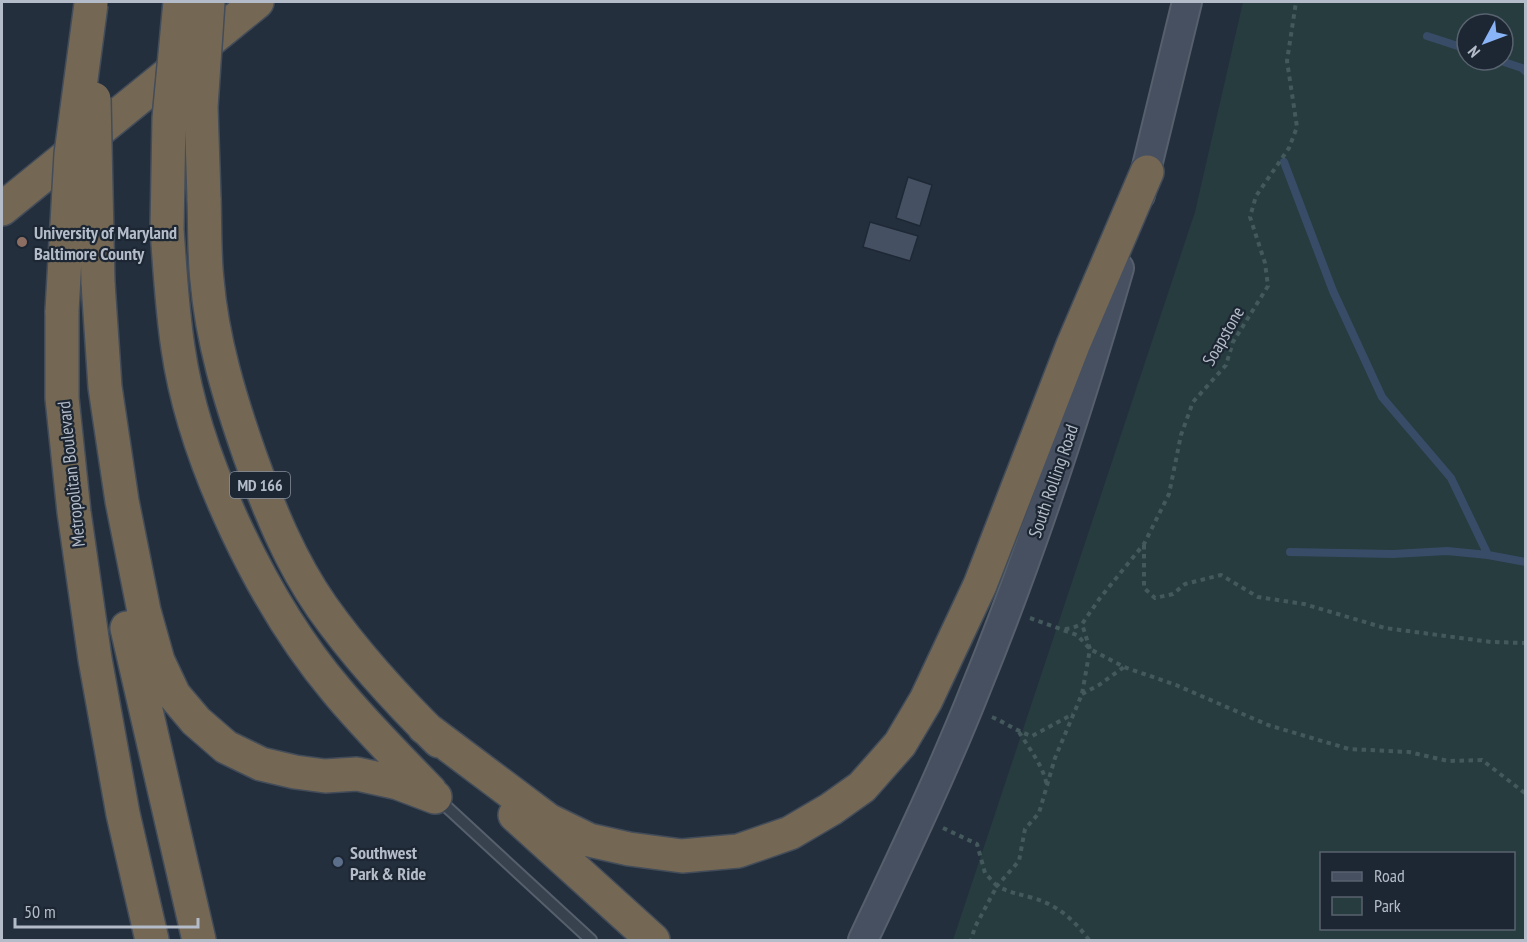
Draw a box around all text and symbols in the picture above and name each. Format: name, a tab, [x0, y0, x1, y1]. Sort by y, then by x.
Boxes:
north arrow	[1455, 12, 1515, 72]
text: N	[1463, 42, 1484, 62]
place label: University of Maryland Baltimore County	[34, 221, 177, 265]
marker: University of Maryland Baltimore County	[15, 235, 29, 249]
street label: Soapstone	[1197, 302, 1249, 370]
street label: Metropolitan Boulevard	[52, 400, 90, 548]
street label: South Rolling Road	[1023, 421, 1083, 541]
road number: MD 166	[230, 472, 290, 498]
place label: Southwest Park & Ride	[350, 841, 426, 885]
legend	[1320, 852, 1515, 930]
marker: Southwest Park & Ride	[331, 855, 345, 869]
text: Road	[1374, 864, 1405, 887]
scale bar	[15, 891, 198, 929]
text: Park	[1374, 894, 1401, 917]
text: 50 m	[24, 900, 56, 923]

